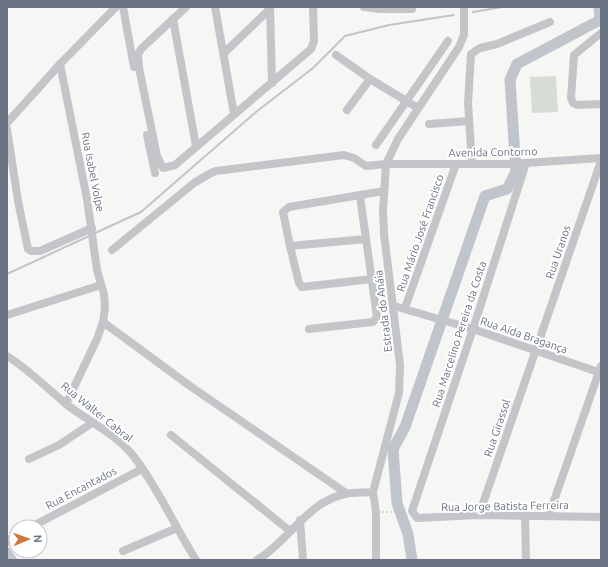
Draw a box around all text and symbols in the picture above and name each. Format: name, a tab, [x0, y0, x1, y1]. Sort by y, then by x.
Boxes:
street label: Rua Isabel Volpe	[79, 131, 107, 213]
street label: Avenida Contorno	[448, 145, 538, 159]
street label: Rua Mário José Francisco	[394, 173, 446, 293]
street label: Rua Uranos	[543, 223, 573, 280]
street label: Rua Marcelino Pereira da Costa	[430, 259, 488, 409]
street label: Estrada do Anáia	[372, 269, 394, 353]
street label: Rua Aída Bragança	[479, 314, 569, 356]
street label: Rua Walter Cabral	[59, 380, 135, 445]
street label: Rua Girassol	[482, 398, 512, 458]
street label: Rua Encantados	[44, 464, 119, 512]
street label: Rua Jorge Batista Ferreira	[441, 499, 569, 513]
north arrow	[8, 519, 48, 559]
text: N	[32, 534, 44, 543]

